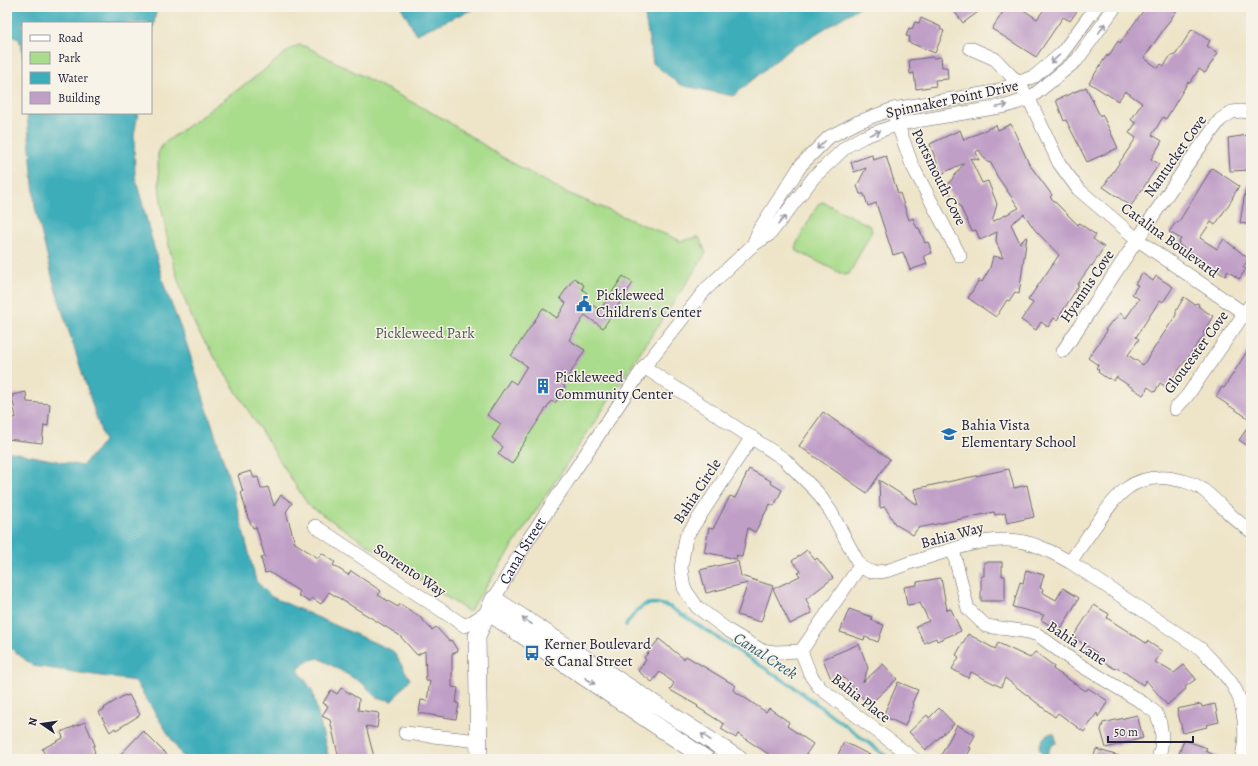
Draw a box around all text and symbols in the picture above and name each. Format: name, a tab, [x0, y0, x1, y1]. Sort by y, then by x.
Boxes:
legend	[22, 22, 152, 114]
one-way arrow	[1098, 22, 1106, 34]
text: Road	[58, 30, 84, 46]
text: Park	[58, 50, 81, 66]
one-way arrow	[1050, 55, 1060, 64]
text: Water	[57, 70, 88, 86]
street label: Spinnaker Point Drive	[884, 75, 1020, 123]
text: Building	[58, 90, 100, 106]
one-way arrow	[995, 102, 1008, 110]
street label: Nantucket Cove	[1139, 111, 1211, 201]
street label: Portsmouth Cove	[907, 125, 971, 229]
one-way arrow	[869, 129, 882, 136]
one-way arrow	[816, 140, 826, 150]
street label: Catalina Boulevard	[1117, 198, 1224, 283]
one-way arrow	[777, 214, 786, 225]
street label: Hyannis Cove	[1055, 246, 1119, 326]
place label: Pickleweed Children's Center	[596, 285, 702, 322]
public building icon: Pickleweed Children's Center	[575, 295, 593, 313]
street label: Gloucester Cove	[1159, 306, 1233, 397]
park label: Pickleweed Park	[375, 323, 475, 343]
place label: Pickleweed Community Center	[555, 367, 673, 404]
building icon: Pickleweed Community Center	[534, 377, 552, 395]
place label: Bahia Vista Elementary School	[961, 415, 1076, 452]
school or university icon: Bahia Vista Elementary School	[940, 425, 958, 443]
street label: Bahia Circle	[669, 454, 726, 527]
street label: Canal Street	[494, 513, 551, 588]
street label: Bahia Way	[918, 517, 986, 553]
street label: Sorrento Way	[370, 539, 450, 602]
street label: Bahia Lane	[1043, 616, 1111, 670]
one-way arrow	[522, 617, 533, 625]
water label: Canal Creek	[729, 627, 802, 685]
place label: Kerner Boulevard & Canal Street	[544, 634, 652, 671]
bus stop icon: Kerner Boulevard & Canal Street	[523, 644, 541, 662]
street label: Bahia Place	[827, 669, 895, 728]
one-way arrow	[584, 677, 595, 686]
north arrow	[22, 704, 62, 744]
text: N	[25, 716, 41, 727]
scale bar	[1108, 718, 1193, 744]
text: 50 m	[1114, 724, 1138, 740]
one-way arrow	[700, 733, 712, 741]

